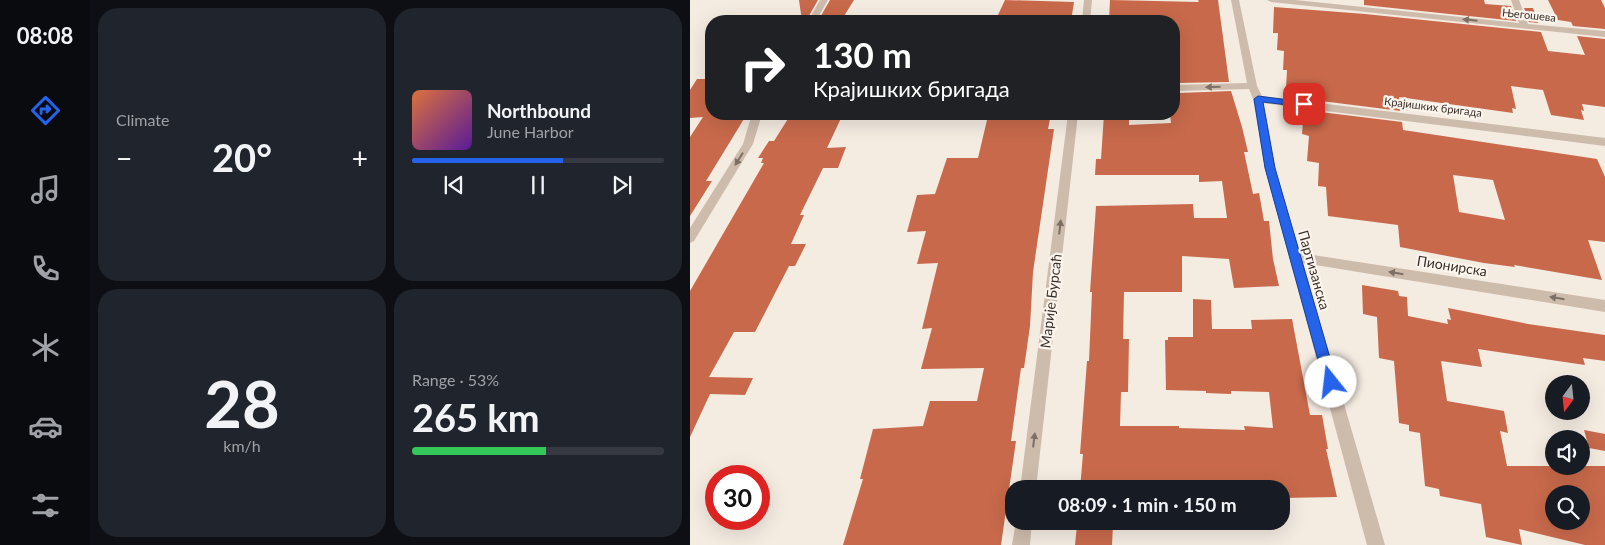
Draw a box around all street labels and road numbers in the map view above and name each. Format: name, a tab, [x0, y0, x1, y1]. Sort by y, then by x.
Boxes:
street label: Његошева	[1501, 5, 1557, 24]
street label: Крајишких бригада	[1383, 94, 1483, 119]
street label: Партизанска	[1295, 228, 1334, 312]
street label: Пионирска	[1416, 252, 1488, 279]
street label: Марије Бурсаћ	[1036, 253, 1065, 349]

